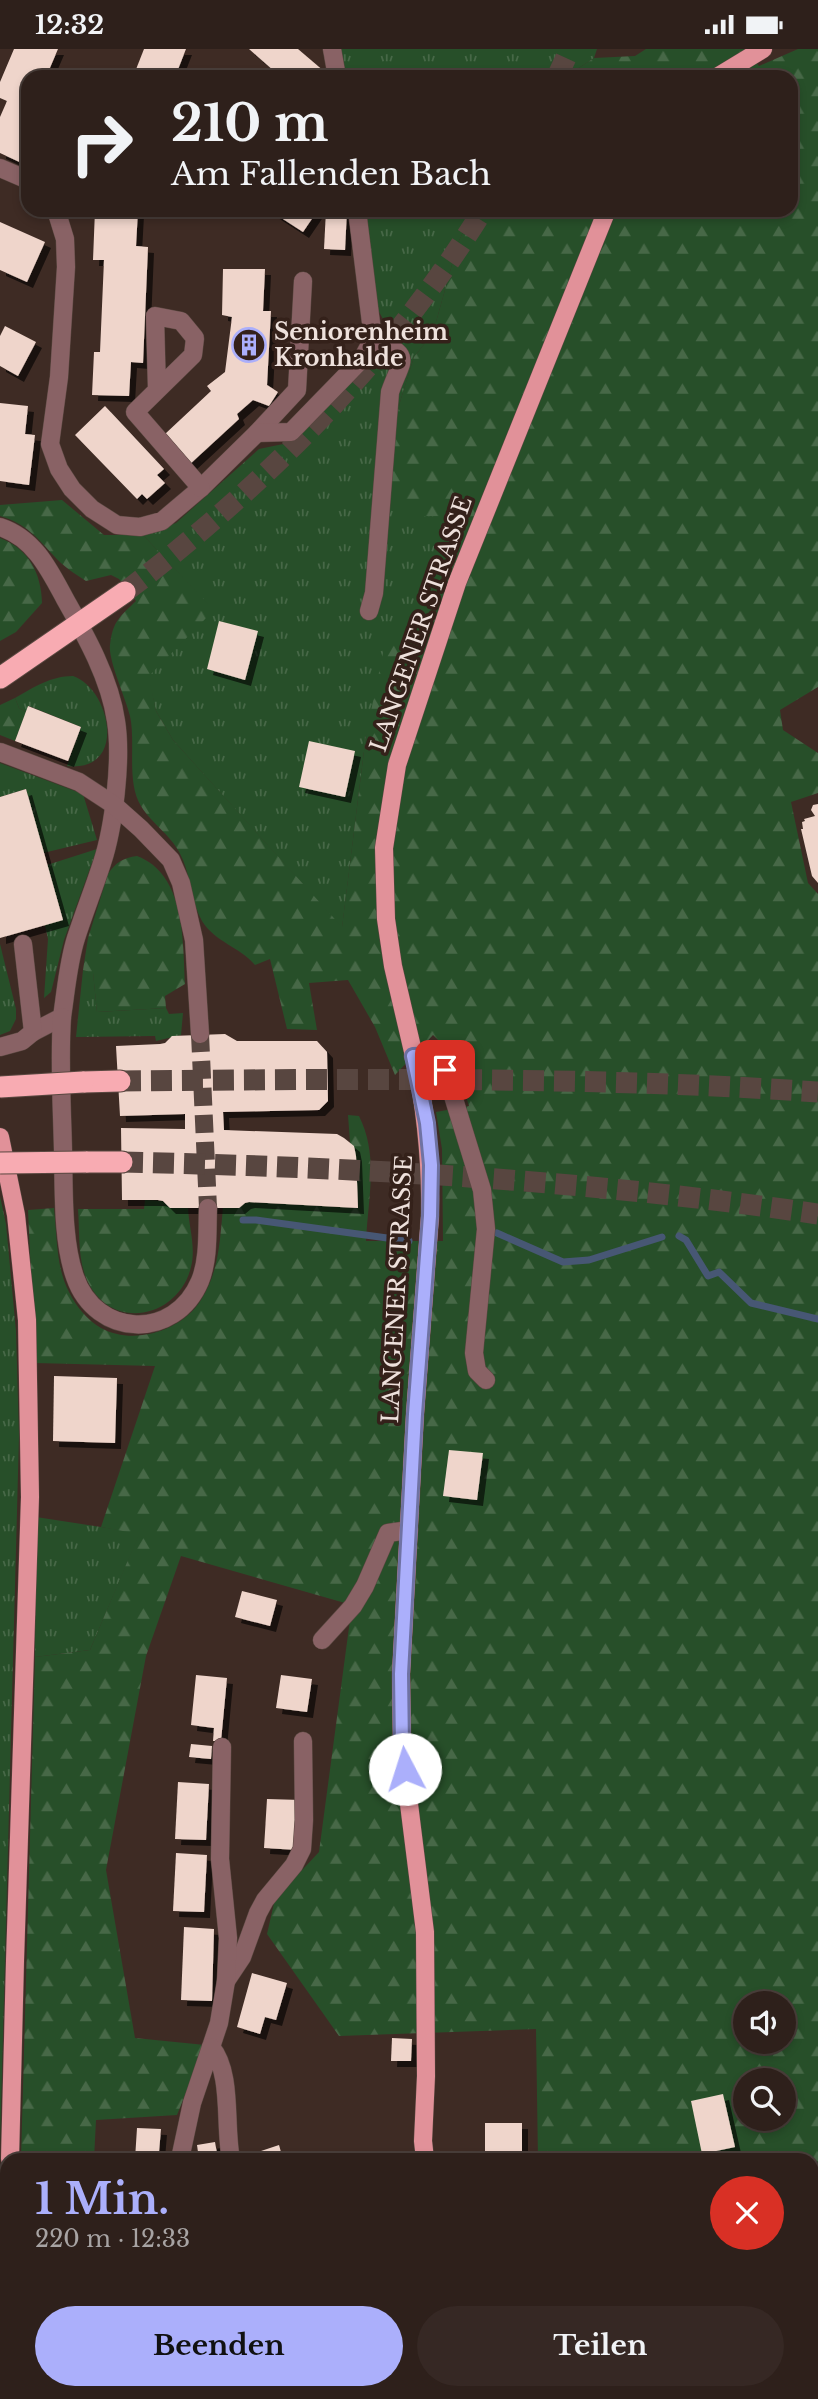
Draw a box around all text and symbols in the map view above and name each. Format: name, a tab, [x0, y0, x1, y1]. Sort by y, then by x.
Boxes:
text: 12:32	[35, 9, 104, 41]
text: 210 m	[171, 93, 329, 154]
icon: right	[56, 98, 147, 189]
text: Am Fallenden Bach	[171, 154, 491, 194]
place label: Seniorenheim Kronhalde	[274, 318, 449, 372]
building icon: Seniorenheim Kronhalde	[230, 326, 268, 364]
street label: LANGENER STRASSE	[364, 493, 478, 755]
pin	[415, 1040, 475, 1100]
icon: arrive	[426, 1051, 464, 1089]
street label: LANGENER STRASSE	[376, 1154, 418, 1424]
position arrow	[368, 1732, 442, 1806]
map controls	[733, 1991, 796, 2131]
button: sound	[733, 1991, 796, 2054]
button: search	[733, 2068, 796, 2131]
text: 1 Min.	[35, 2173, 169, 2225]
button: close	[710, 2176, 784, 2250]
text: 220 m · 12:33	[35, 2225, 190, 2253]
button: Beenden	[35, 2306, 403, 2386]
button: Teilen	[417, 2306, 784, 2386]

